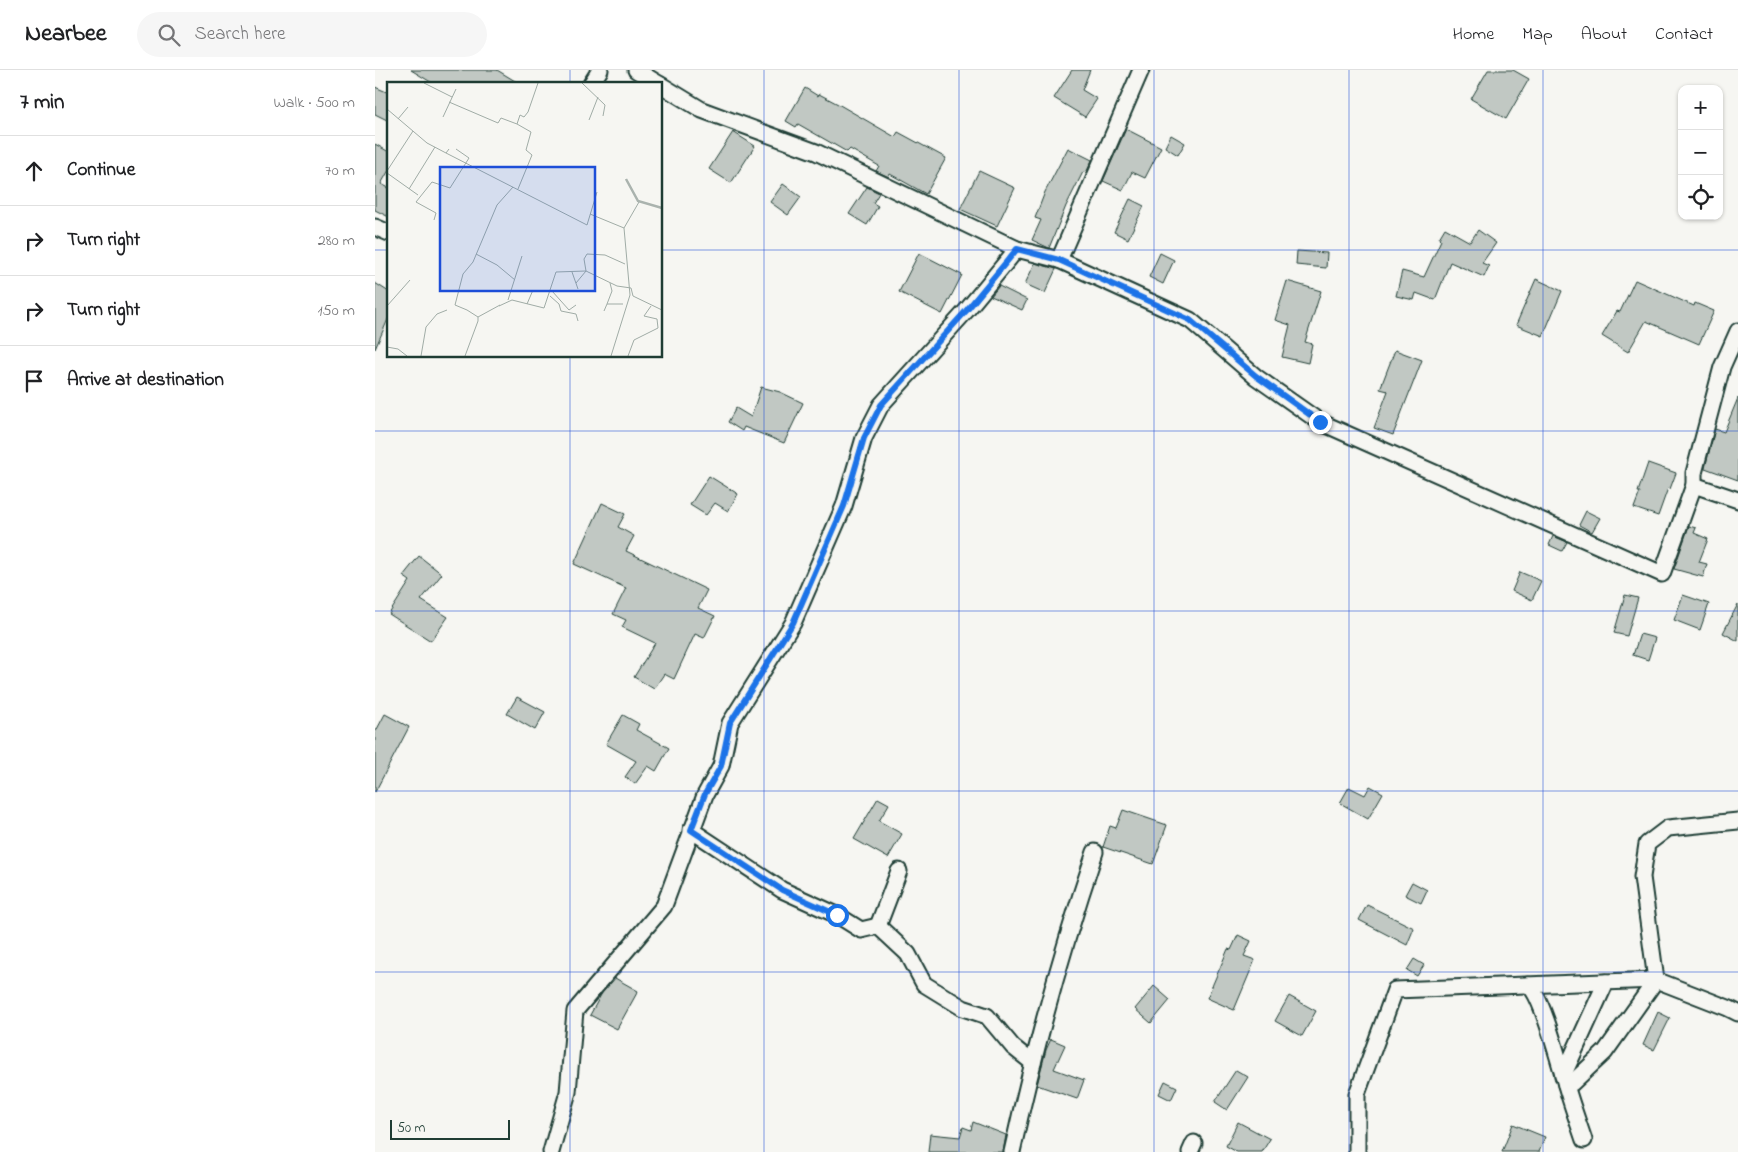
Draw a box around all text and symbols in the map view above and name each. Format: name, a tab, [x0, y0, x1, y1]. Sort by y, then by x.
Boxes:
search box	[137, 12, 487, 57]
text: Nearbee	[25, 17, 107, 52]
icon: search	[155, 21, 183, 49]
text: Search here	[195, 21, 286, 48]
text: Home	[1453, 22, 1494, 48]
text: Map	[1522, 22, 1553, 48]
text: About	[1581, 22, 1627, 48]
text: Contact	[1655, 22, 1713, 48]
inset map	[387, 82, 663, 358]
map controls	[1678, 85, 1723, 220]
button: +	[1678, 85, 1723, 130]
text: 7 min	[20, 88, 64, 118]
text: Walk · 500 m	[273, 91, 355, 115]
button: −	[1678, 130, 1723, 175]
icon: ahead	[20, 157, 48, 185]
text: Continue	[67, 157, 135, 184]
text: 70 m	[325, 159, 355, 183]
button: locate	[1678, 175, 1723, 220]
icon: right	[20, 227, 48, 255]
text: Turn right	[67, 227, 140, 254]
text: 280 m	[318, 229, 355, 253]
icon: right	[20, 297, 48, 325]
text: Turn right	[67, 297, 140, 324]
text: 150 m	[317, 299, 355, 323]
icon: arrive	[20, 367, 48, 395]
text: Arrive at destination	[67, 367, 224, 394]
route end	[1309, 411, 1332, 434]
route start	[826, 904, 849, 927]
scale bar	[390, 1117, 510, 1140]
text: 50 m	[397, 1118, 425, 1139]

